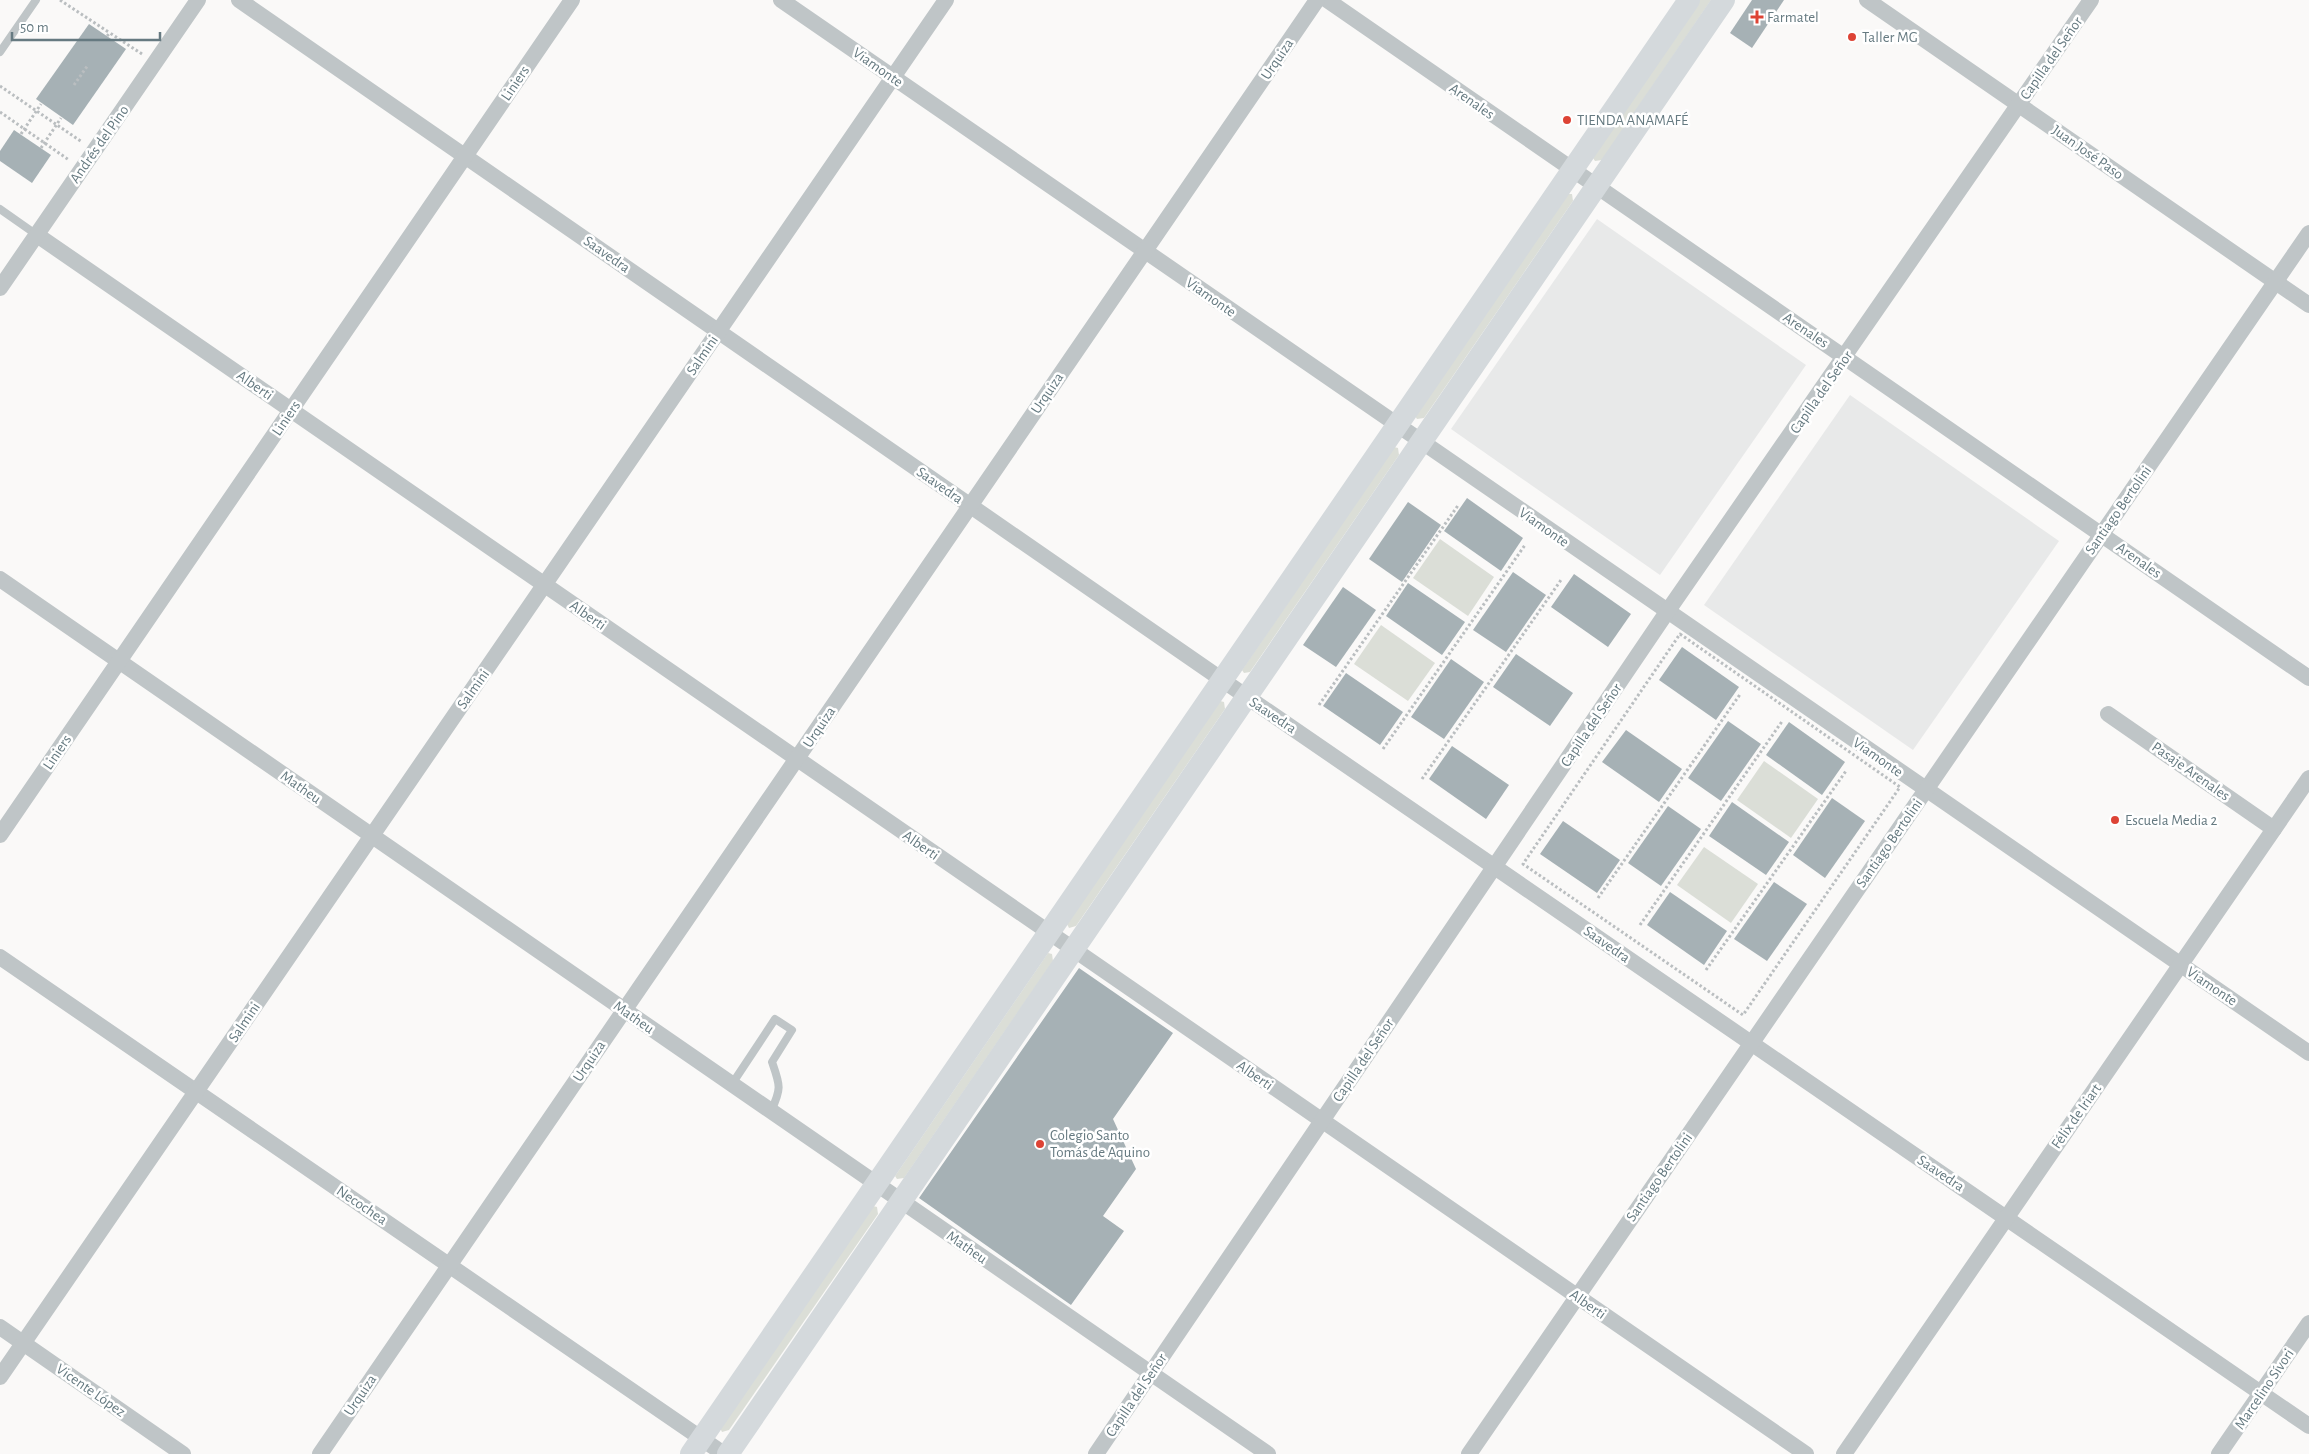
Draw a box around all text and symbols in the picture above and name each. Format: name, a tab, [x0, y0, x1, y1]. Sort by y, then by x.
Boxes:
scale bar	[12, 10, 160, 42]
place label: Farmatel	[1767, 10, 1819, 25]
marker: Farmatel	[1751, 11, 1763, 23]
street label: Capilla del Señor	[2017, 14, 2086, 102]
text: 50 m	[20, 20, 49, 35]
place label: Taller MG	[1862, 30, 1918, 45]
marker: Taller MG	[1846, 31, 1858, 43]
street label: Urquiza	[1258, 36, 1297, 83]
street label: Viamonte	[850, 45, 906, 90]
street label: Liniers	[498, 63, 532, 103]
street label: Arenales	[1446, 81, 1497, 122]
street label: Andrés del Pino	[67, 103, 132, 186]
place label: TIENDA ANAMAFÉ	[1577, 111, 1688, 128]
marker: TIENDA ANAMAFÉ	[1561, 114, 1573, 126]
street label: Juan José Paso	[2049, 122, 2126, 182]
street label: Saavedra	[581, 233, 633, 276]
street label: Viamonte	[1183, 275, 1239, 320]
street label: Arenales	[1780, 310, 1831, 351]
street label: Salmini	[684, 333, 721, 378]
street label: Capilla del Señor	[1787, 348, 1856, 436]
street label: Alberti	[234, 368, 276, 403]
street label: Urquiza	[1028, 370, 1067, 417]
street label: Liniers	[269, 398, 303, 438]
street label: Santiago Bertolini	[2082, 463, 2154, 557]
street label: Saavedra	[914, 464, 966, 507]
street label: Viamonte	[1516, 505, 1572, 550]
street label: Arenales	[2113, 540, 2164, 581]
street label: Alberti	[567, 598, 609, 633]
street label: Salmini	[455, 667, 492, 712]
street label: Capilla del Señor	[1558, 681, 1625, 770]
street label: Saavedra	[1247, 694, 1299, 736]
street label: Urquiza	[800, 704, 839, 751]
street label: Liniers	[40, 732, 74, 772]
street label: Viamonte	[1850, 735, 1906, 780]
street label: Pasaje Arenales	[2149, 739, 2232, 804]
street label: Matheu	[278, 768, 324, 807]
street label: Santiago Bertolini	[1853, 796, 1925, 890]
place label: Escuela Media 2	[2125, 813, 2217, 828]
marker: Escuela Media 2	[2109, 814, 2121, 826]
street label: Alberti	[900, 828, 942, 863]
street label: Saavedra	[1581, 923, 1633, 966]
street label: Viamonte	[2184, 964, 2240, 1009]
street label: Matheu	[611, 998, 657, 1037]
street label: Salmini	[226, 1000, 263, 1045]
street label: Capilla del Señor	[1330, 1016, 1397, 1105]
street label: Urquiza	[570, 1038, 609, 1085]
street label: Alberti	[1234, 1058, 1276, 1093]
street label: Félix de Iriart	[2049, 1081, 2104, 1151]
place label: Colegio Santo Tomás de Aquino	[1050, 1128, 1150, 1160]
street label: Santiago Bertolini	[1623, 1130, 1695, 1224]
marker: Colegio Santo Tomás de Aquino	[1034, 1138, 1046, 1150]
street label: Saavedra	[1915, 1152, 1967, 1194]
street label: Necochea	[334, 1183, 390, 1228]
street label: Matheu	[944, 1228, 990, 1267]
street label: Alberti	[1567, 1287, 1609, 1322]
street label: Marcelino Sívori	[2232, 1346, 2297, 1432]
street label: Capilla del Señor	[1103, 1351, 1170, 1440]
street label: Vicente López	[53, 1361, 128, 1420]
street label: Urquiza	[341, 1372, 380, 1419]

